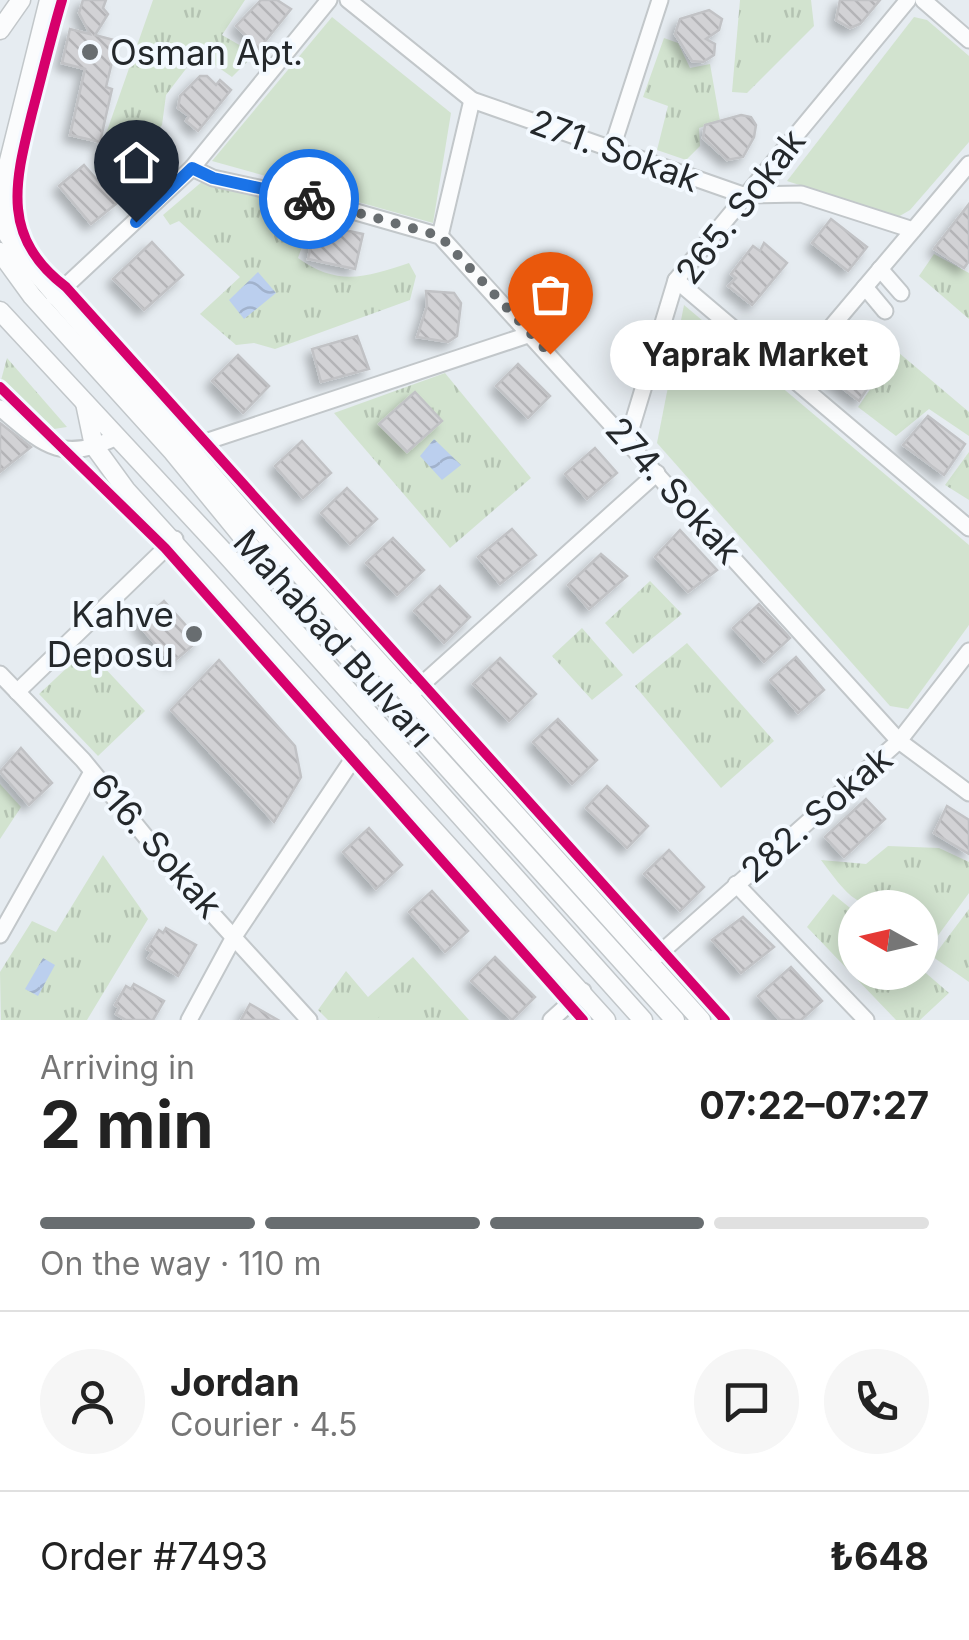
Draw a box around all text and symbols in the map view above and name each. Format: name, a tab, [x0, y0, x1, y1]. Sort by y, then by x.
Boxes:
place label: Osman Apt.	[110, 31, 303, 73]
marker: Osman Apt.	[79, 41, 101, 63]
street label: 271. Sokak	[525, 100, 705, 200]
pin	[94, 120, 179, 223]
street label: 265. Sokak	[667, 120, 813, 292]
icon: home	[109, 135, 164, 190]
courier	[259, 149, 359, 249]
icon: bike	[282, 172, 337, 227]
pin	[508, 252, 593, 355]
icon: bag	[523, 267, 578, 322]
callout: Yaprak Market	[610, 319, 900, 389]
text: Yaprak Market	[642, 335, 868, 374]
street label: 274. Sokak	[598, 408, 750, 572]
street label: Mahabad Bulvarı	[225, 521, 443, 755]
place label: Kahve Deposu	[47, 593, 174, 675]
marker: Kahve Deposu	[183, 623, 205, 645]
street label: 282. Sokak	[732, 737, 900, 891]
street label: 616. Sokak	[83, 764, 231, 926]
north arrow	[838, 890, 938, 990]
map controls	[838, 890, 938, 990]
text: Arriving in	[40, 1048, 195, 1087]
text: 07:22–07:27	[699, 1082, 929, 1128]
text: 2 min	[40, 1085, 214, 1164]
text: On the way · 110 m	[40, 1244, 322, 1283]
button: person	[40, 1349, 145, 1454]
button: chat	[694, 1349, 799, 1454]
button: phone	[824, 1349, 929, 1454]
text: Jordan	[170, 1359, 300, 1405]
text: Courier · 4.5	[170, 1405, 358, 1444]
text: Order #7493	[40, 1533, 268, 1579]
text: ₺648	[829, 1533, 929, 1579]

